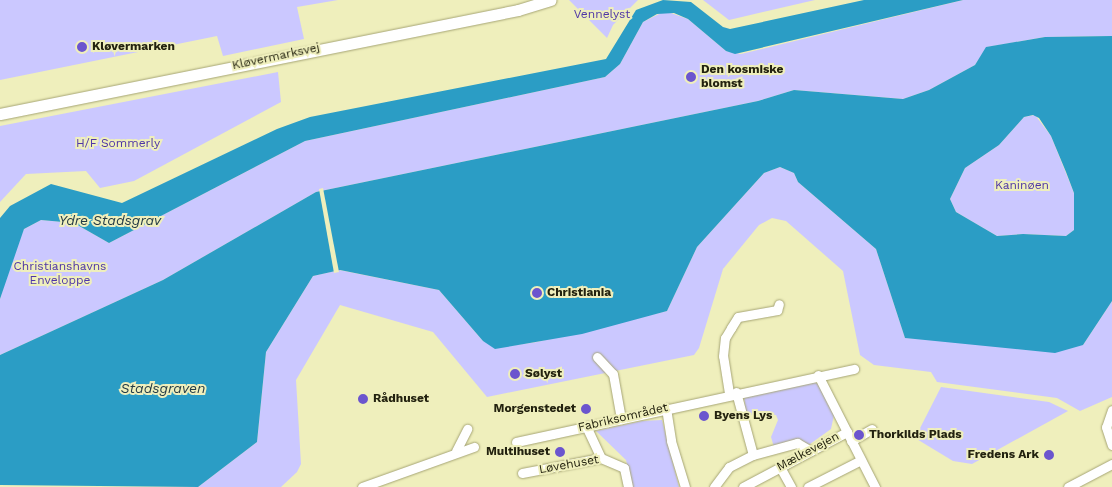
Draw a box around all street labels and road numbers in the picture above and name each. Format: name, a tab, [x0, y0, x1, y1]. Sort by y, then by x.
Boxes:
street label: Kløvermarksvej	[231, 41, 321, 73]
street label: Fabriksområdet	[577, 401, 669, 435]
street label: Mælkevejen	[774, 430, 842, 474]
street label: Løvehuset	[538, 453, 600, 477]

